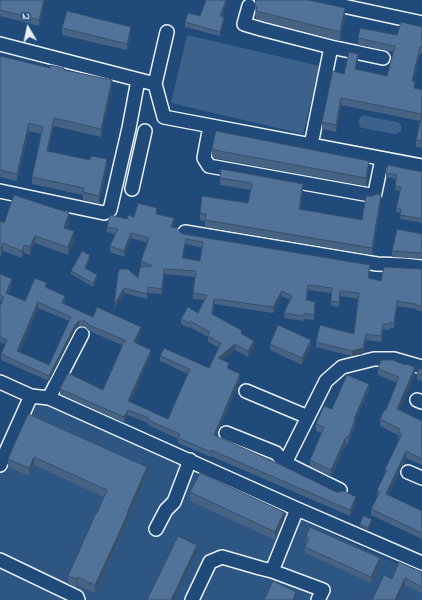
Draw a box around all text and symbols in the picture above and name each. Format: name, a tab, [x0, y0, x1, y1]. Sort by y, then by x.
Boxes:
north arrow	[8, 8, 48, 48]
text: N	[21, 8, 31, 25]

